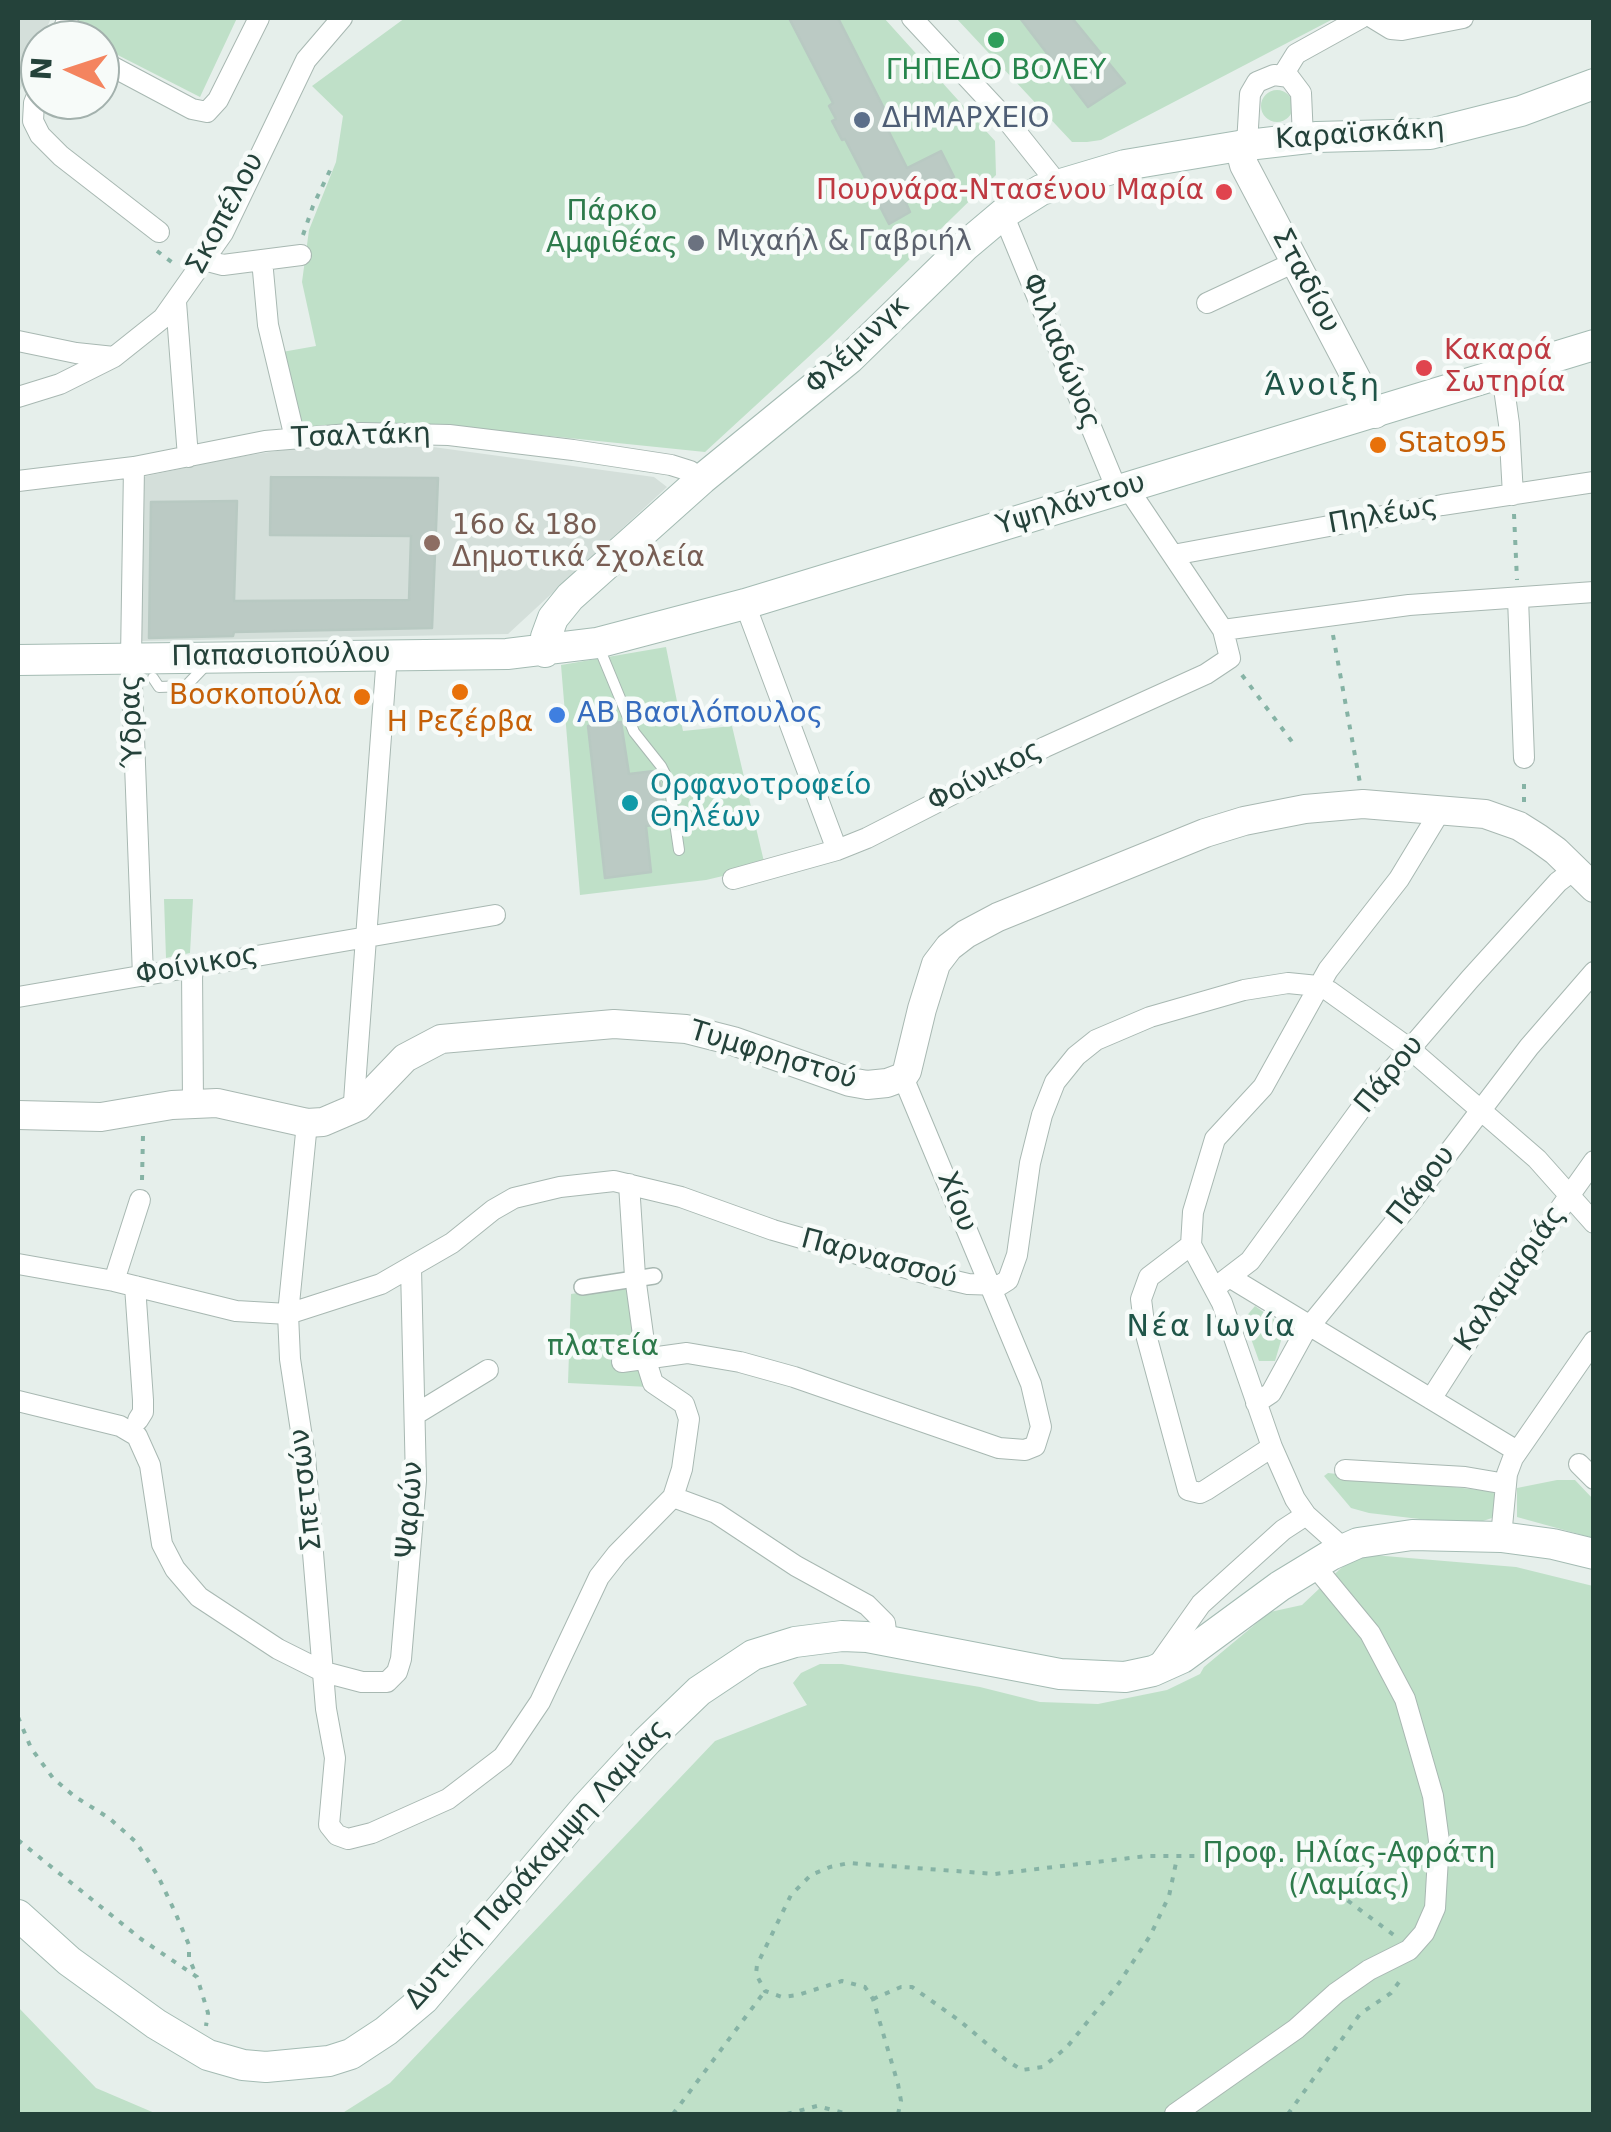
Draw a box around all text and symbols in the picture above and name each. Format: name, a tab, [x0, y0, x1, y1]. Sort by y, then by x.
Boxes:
north arrow	[20, 20, 120, 120]
marker: ΓΗΠΕΔΟ ΒΟΛΕΥ	[985, 29, 1007, 51]
place label: ΓΗΠΕΔΟ ΒΟΛΕΥ	[886, 55, 1106, 89]
text: N	[24, 56, 59, 81]
place label: ΔΗΜΑΡΧΕΙΟ	[882, 103, 1050, 137]
marker: ΔΗΜΑΡΧΕΙΟ	[851, 109, 873, 131]
street label: Καραϊσκάκη	[1274, 112, 1446, 158]
street label: Σκοπέλου	[180, 147, 272, 281]
place label: Πουρνάρα-Ντασένου Μαρία	[816, 175, 1204, 209]
marker: Πουρνάρα-Ντασένου Μαρία	[1213, 181, 1235, 203]
park label: Πάρκο Αμφιθέας	[546, 196, 678, 262]
street label: Σταδίου	[1264, 223, 1346, 339]
place label: Μιχαήλ & Γαβριήλ	[716, 226, 972, 260]
marker: Μιχαήλ & Γαβριήλ	[685, 232, 707, 254]
street label: Φιλιαδώνος	[1013, 269, 1107, 435]
street label: Φλέμινγκ	[799, 289, 917, 403]
place label: Κακαρά Σωτηρία	[1444, 335, 1565, 401]
marker: Κακαρά Σωτηρία	[1413, 357, 1435, 379]
district label: Άνοιξη	[1265, 369, 1381, 405]
street label: Τσαλτάκη	[291, 418, 431, 456]
place label: Stato95	[1398, 428, 1508, 462]
marker: Stato95	[1367, 434, 1389, 456]
street label: Υψηλάντου	[992, 466, 1150, 544]
street label: Πηλέως	[1326, 490, 1440, 542]
place label: 16ο & 18ο Δημοτικά Σχολεία	[452, 510, 705, 576]
marker: 16ο & 18ο Δημοτικά Σχολεία	[421, 532, 443, 554]
street label: Παπασιοπούλου	[171, 637, 391, 675]
street label: Ύδρας	[115, 674, 151, 768]
place label: Βοσκοπούλα	[169, 680, 342, 714]
marker: Η Ρεζέρβα	[449, 681, 471, 703]
marker: Βοσκοπούλα	[351, 686, 373, 708]
place label: ΑΒ Βασιλόπουλος	[577, 698, 823, 732]
marker: ΑΒ Βασιλόπουλος	[546, 704, 568, 726]
place label: Η Ρεζέρβα	[387, 707, 533, 741]
street label: Φοίνικος	[922, 734, 1048, 820]
place label: Ορφανοτροφείο Θηλέων	[650, 770, 871, 836]
marker: Ορφανοτροφείο Θηλέων	[619, 792, 641, 814]
street label: Φοίνικος	[133, 939, 261, 993]
street label: Τυμφρηστού	[685, 1015, 861, 1097]
street label: Πάρου	[1348, 1029, 1432, 1121]
street label: Πάφου	[1381, 1140, 1463, 1232]
street label: Χίου	[929, 1167, 983, 1237]
street label: Καλαμαριάς	[1448, 1200, 1574, 1358]
street label: Παρνασσού	[797, 1223, 961, 1297]
district label: Νέα Ιωνία	[1126, 1310, 1298, 1346]
park label: πλατεία	[547, 1331, 659, 1365]
street label: Σπετσών	[284, 1427, 330, 1553]
street label: Ψαρών	[391, 1460, 431, 1560]
street label: Δυτική Παράκαμψη Λαμίας	[399, 1713, 677, 2017]
park label: Προφ. Ηλίας-Αφράτη (Λαμίας)	[1203, 1838, 1495, 1904]

